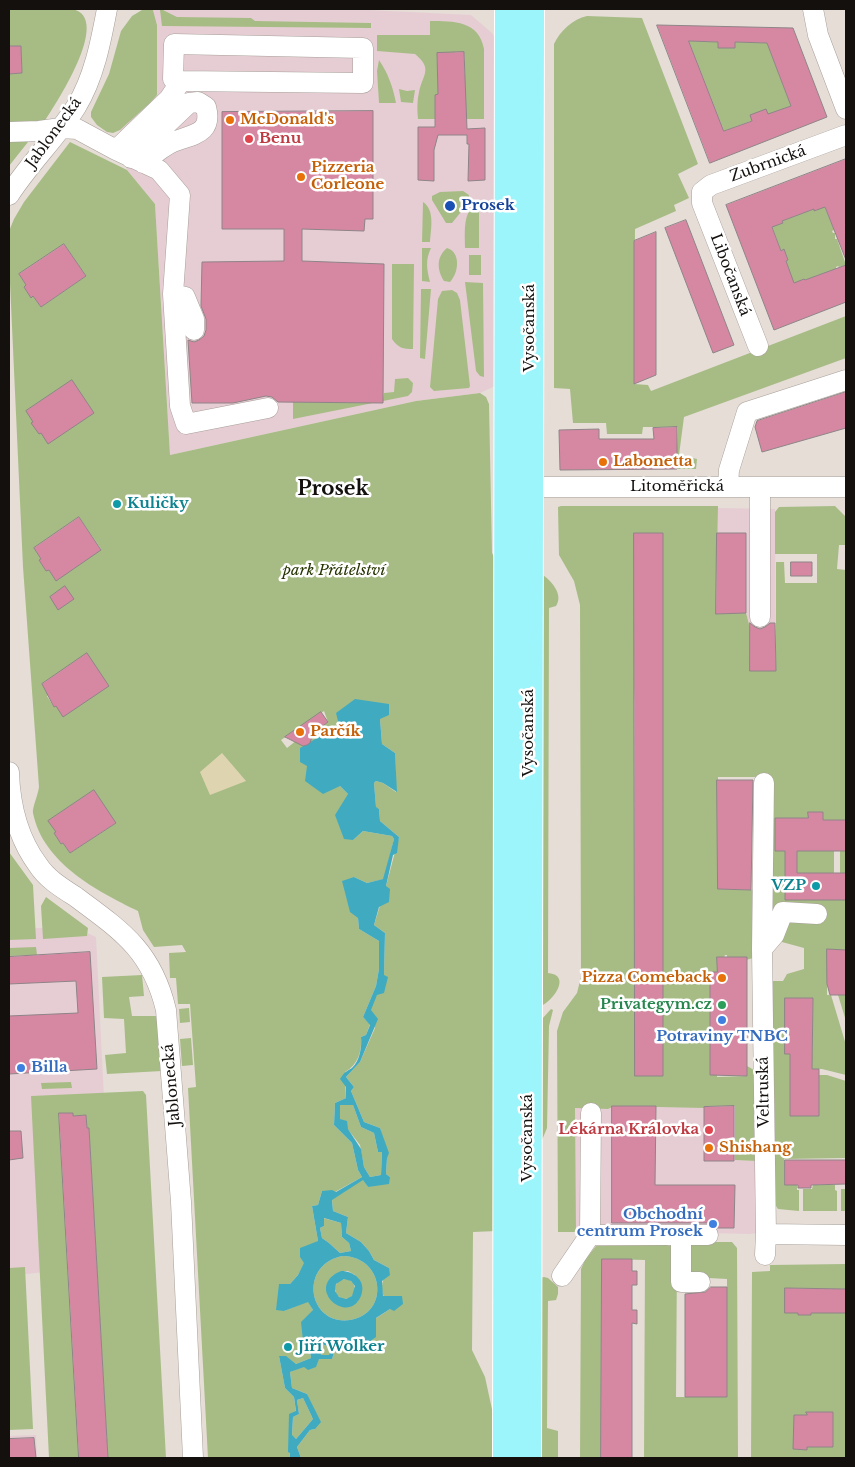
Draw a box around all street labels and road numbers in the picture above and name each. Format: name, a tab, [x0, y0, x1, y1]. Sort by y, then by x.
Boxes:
street label: Jablonecká	[22, 94, 86, 172]
street label: Zubrnická	[728, 142, 808, 186]
street label: Libočanská	[706, 231, 754, 319]
street label: Vysočanská	[521, 284, 539, 372]
street label: Litoměřická	[630, 478, 724, 496]
street label: Vysočanská	[520, 689, 538, 777]
street label: Jablonecká	[159, 1043, 185, 1127]
street label: Veltruská	[754, 1056, 774, 1128]
street label: Vysočanská	[519, 1094, 537, 1182]

